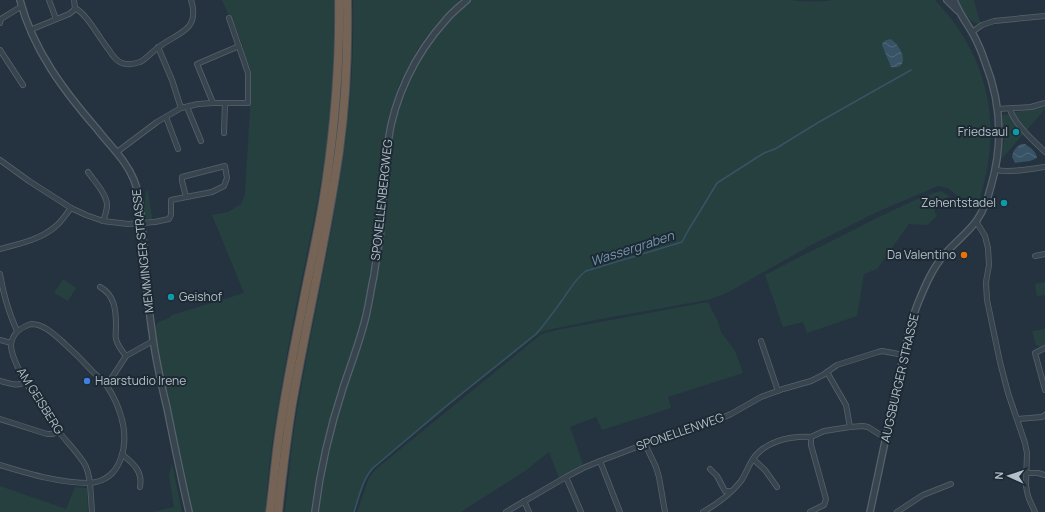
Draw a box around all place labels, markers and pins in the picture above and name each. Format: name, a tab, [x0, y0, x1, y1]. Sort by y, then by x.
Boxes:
place label: Friedsaul	[958, 123, 1008, 140]
marker: Friedsaul	[1011, 127, 1021, 137]
place label: Zehentstadel	[921, 194, 996, 211]
marker: Zehentstadel	[999, 198, 1009, 208]
place label: Da Valentino	[887, 246, 956, 263]
marker: Da Valentino	[959, 250, 969, 260]
place label: Geishof	[179, 288, 223, 305]
marker: Geishof	[166, 292, 176, 302]
place label: Haarstudio Irene	[95, 372, 186, 389]
marker: Haarstudio Irene	[82, 376, 92, 386]

